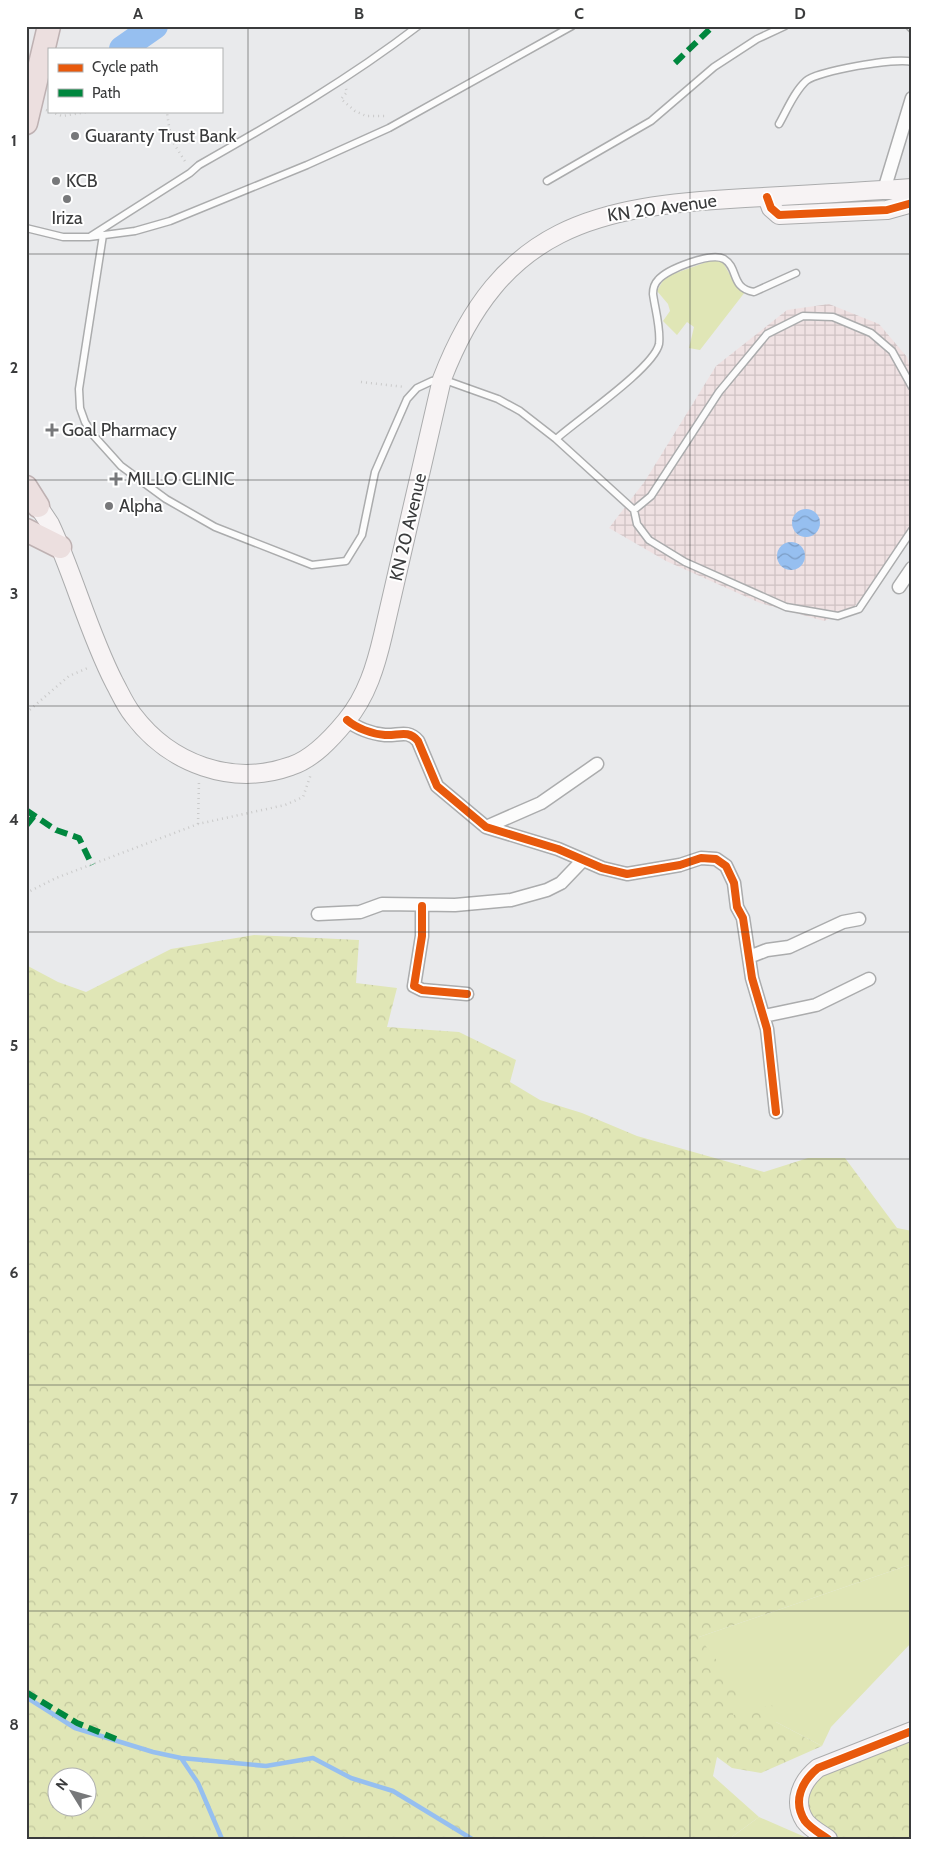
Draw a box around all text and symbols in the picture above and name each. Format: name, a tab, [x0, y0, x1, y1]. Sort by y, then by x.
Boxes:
text: A	[133, 4, 143, 23]
text: B	[354, 4, 364, 23]
text: C	[574, 4, 584, 23]
text: D	[794, 4, 806, 23]
legend	[48, 48, 222, 112]
text: Cycle path	[92, 58, 158, 76]
text: Path	[92, 84, 121, 102]
place label: Guaranty Trust Bank	[85, 125, 238, 147]
marker: Guaranty Trust Bank	[69, 130, 81, 142]
text: 1	[11, 131, 17, 150]
place label: KCB	[66, 170, 98, 192]
marker: KCB	[50, 175, 62, 187]
street label: KN 20 Avenue	[606, 189, 718, 227]
marker: Iriza	[61, 193, 73, 205]
place label: Iriza	[51, 207, 83, 229]
text: 2	[10, 358, 18, 377]
place label: Goal Pharmacy	[62, 419, 177, 441]
marker: Goal Pharmacy	[46, 424, 58, 436]
place label: MILLO CLINIC	[127, 468, 235, 490]
street label: KN 20 Avenue	[385, 471, 431, 583]
marker: MILLO CLINIC	[109, 472, 123, 486]
place label: Alpha	[119, 495, 163, 517]
marker: Alpha	[103, 500, 115, 512]
text: 3	[10, 584, 18, 603]
text: 4	[9, 810, 19, 829]
text: 5	[10, 1036, 18, 1055]
text: 6	[10, 1263, 19, 1282]
text: 7	[10, 1489, 19, 1508]
text: 8	[9, 1715, 19, 1734]
north arrow	[48, 1768, 98, 1818]
text: N	[51, 1775, 72, 1794]

